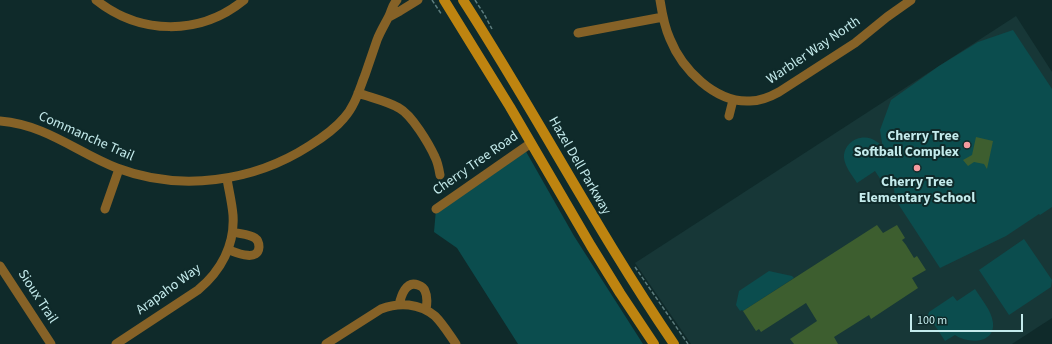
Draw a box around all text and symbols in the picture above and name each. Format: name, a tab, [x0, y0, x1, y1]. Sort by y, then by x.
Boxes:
street label: Warbler Way North	[764, 13, 864, 89]
street label: Commanche Trail	[36, 108, 136, 166]
street label: Hazel Dell Parkway	[544, 114, 614, 218]
street label: Cherry Tree Road	[430, 128, 522, 200]
place label: Cherry Tree Softball Complex	[854, 129, 959, 162]
marker: Cherry Tree Softball Complex	[962, 140, 972, 150]
marker: Cherry Tree Elementary School	[912, 163, 922, 173]
place label: Cherry Tree Elementary School	[859, 175, 975, 208]
street label: Arapaho Way	[133, 261, 205, 319]
street label: Sioux Trail	[13, 267, 61, 327]
scale bar	[912, 306, 1025, 332]
text: 100 m	[917, 312, 947, 329]

